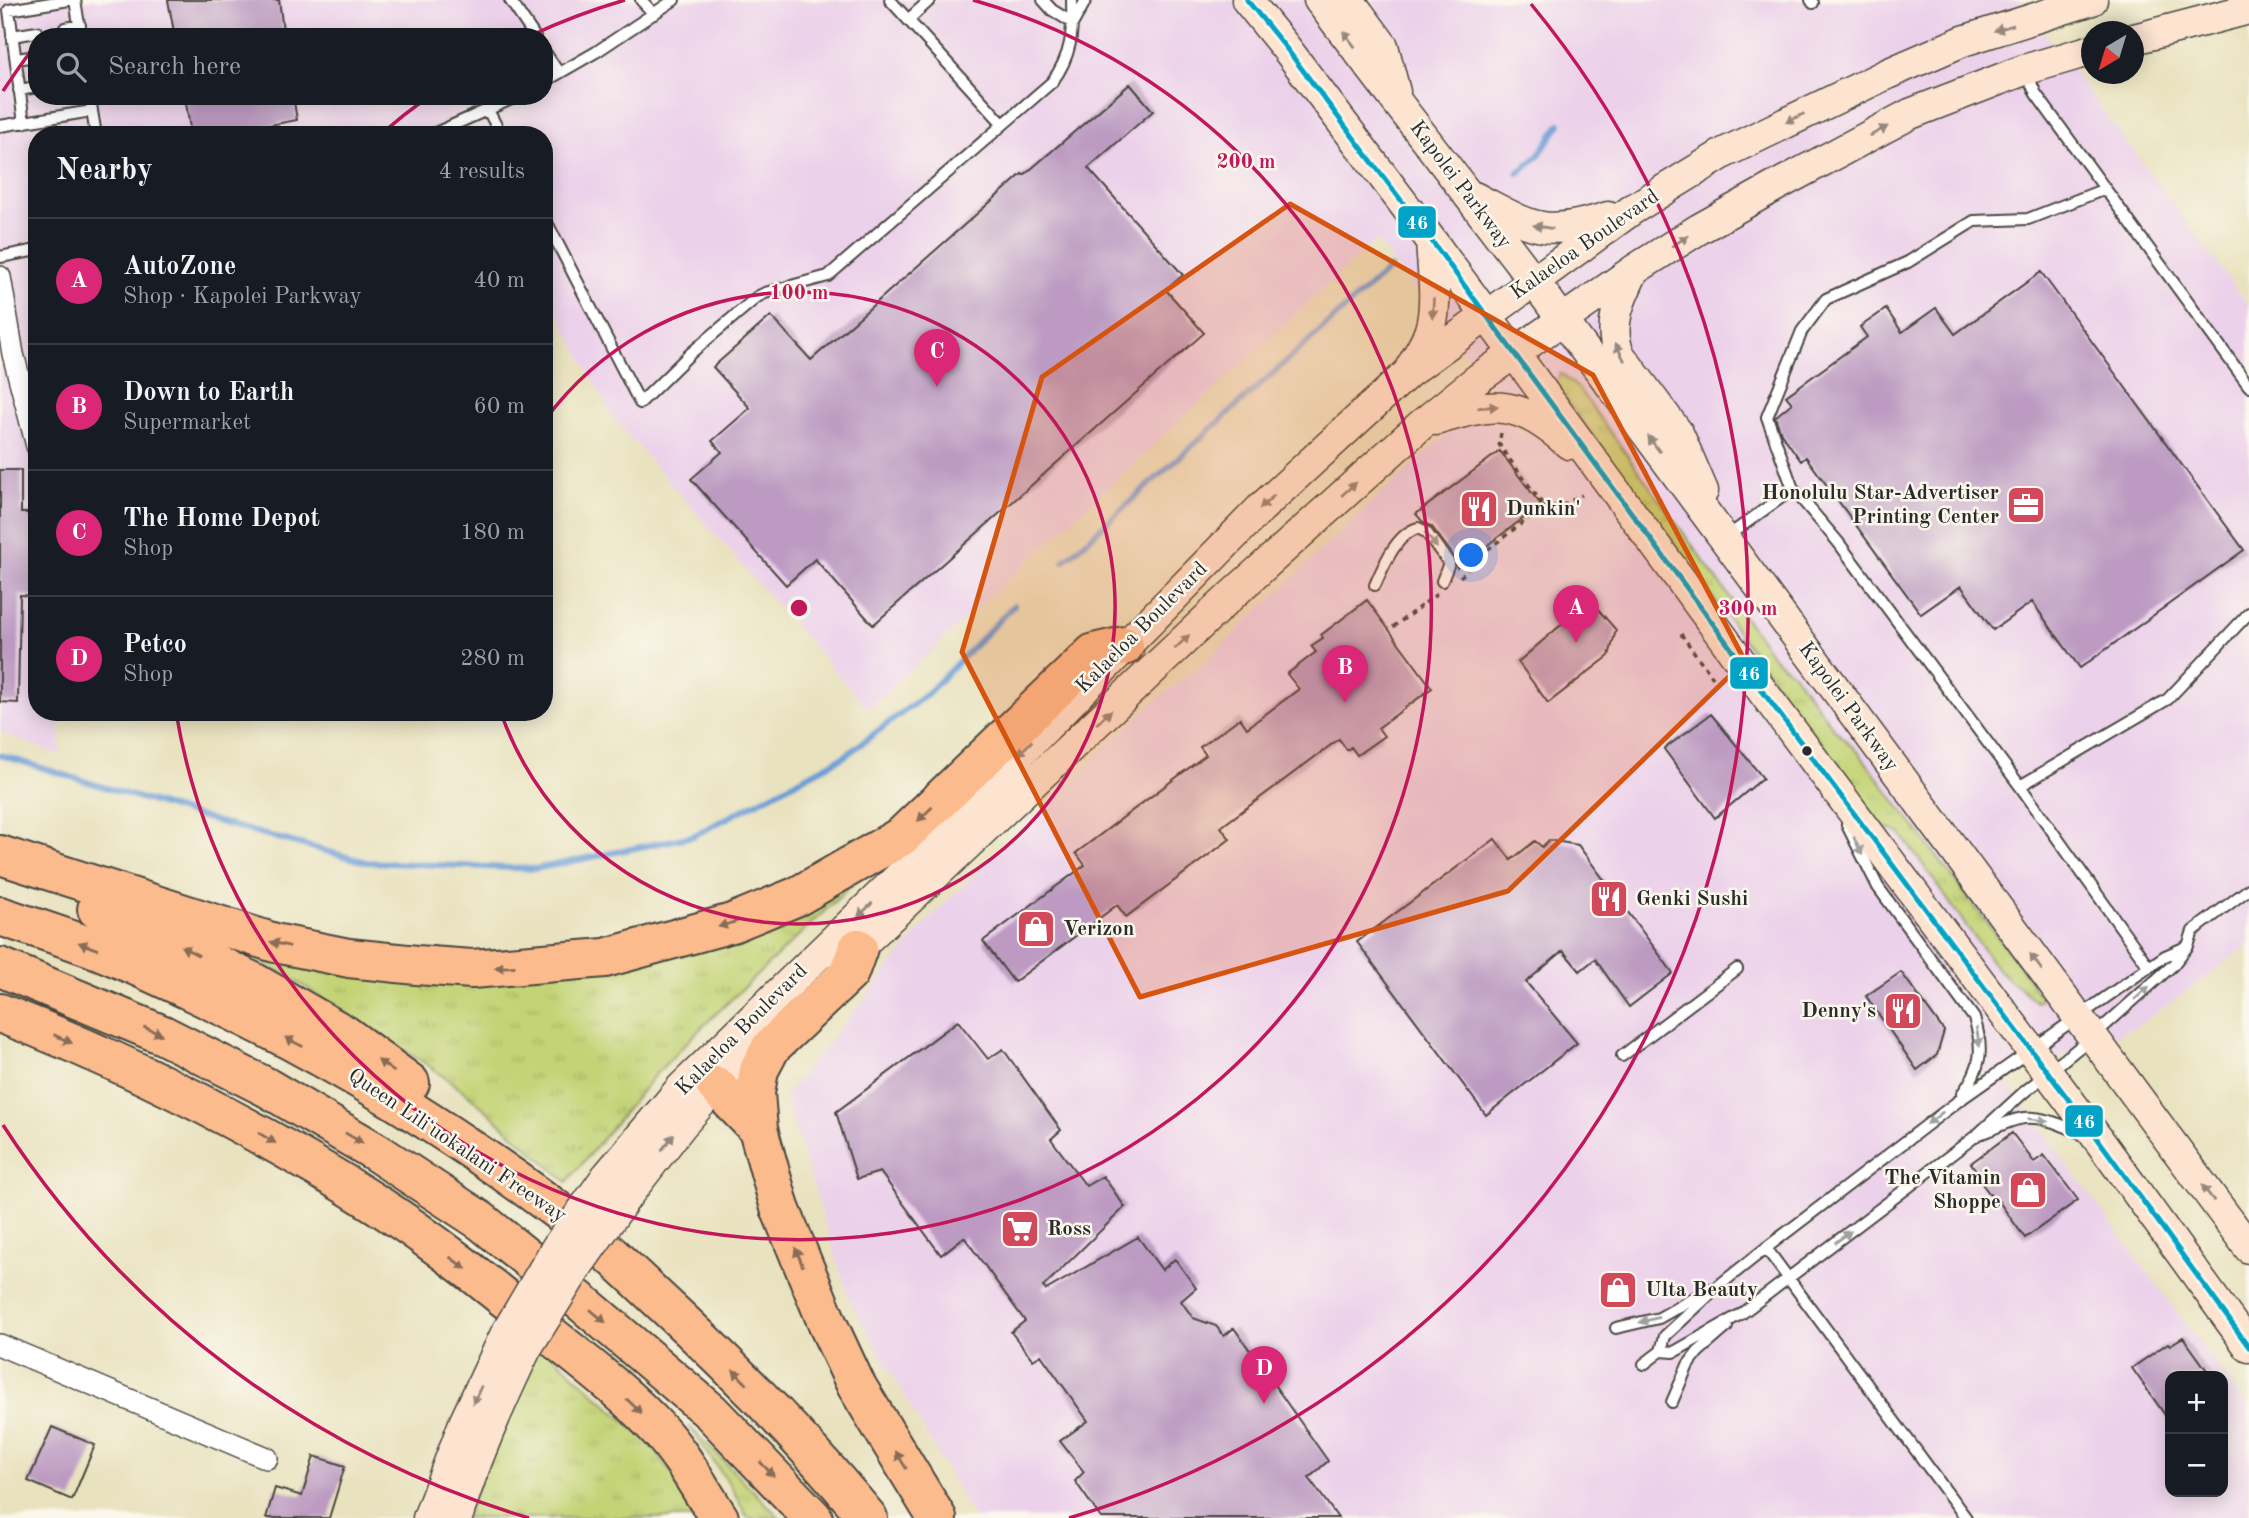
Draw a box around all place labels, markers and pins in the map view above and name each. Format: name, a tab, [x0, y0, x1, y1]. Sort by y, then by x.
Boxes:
pin: C	[914, 329, 960, 387]
place label: Honolulu Star-Advertiser Printing Center	[1761, 483, 1999, 528]
office icon: Honolulu Star-Advertiser Printing Center	[2005, 484, 2047, 526]
restaurant icon: Dunkin'	[1458, 488, 1500, 530]
place label: Dunkin'	[1506, 499, 1580, 520]
pin: A	[1553, 585, 1599, 643]
centre of rings	[787, 596, 811, 620]
pin: B	[1322, 645, 1368, 703]
unlabelled marker	[1800, 744, 1814, 758]
restaurant icon: Genki Sushi	[1588, 878, 1630, 920]
place label: Genki Sushi	[1636, 889, 1748, 910]
shop icon: Verizon	[1015, 908, 1057, 950]
place label: Verizon	[1063, 919, 1134, 940]
restaurant icon: Denny's	[1882, 990, 1924, 1032]
place label: Denny's	[1801, 1001, 1876, 1022]
place label: The Vitamin Shoppe	[1884, 1168, 2001, 1213]
shop icon: The Vitamin Shoppe	[2007, 1169, 2049, 1211]
supermarket icon: Ross	[999, 1208, 1041, 1250]
place label: Ross	[1047, 1219, 1091, 1240]
shop icon: Ulta Beauty	[1597, 1269, 1639, 1311]
place label: Ulta Beauty	[1645, 1280, 1758, 1301]
pin: D	[1241, 1346, 1287, 1404]

